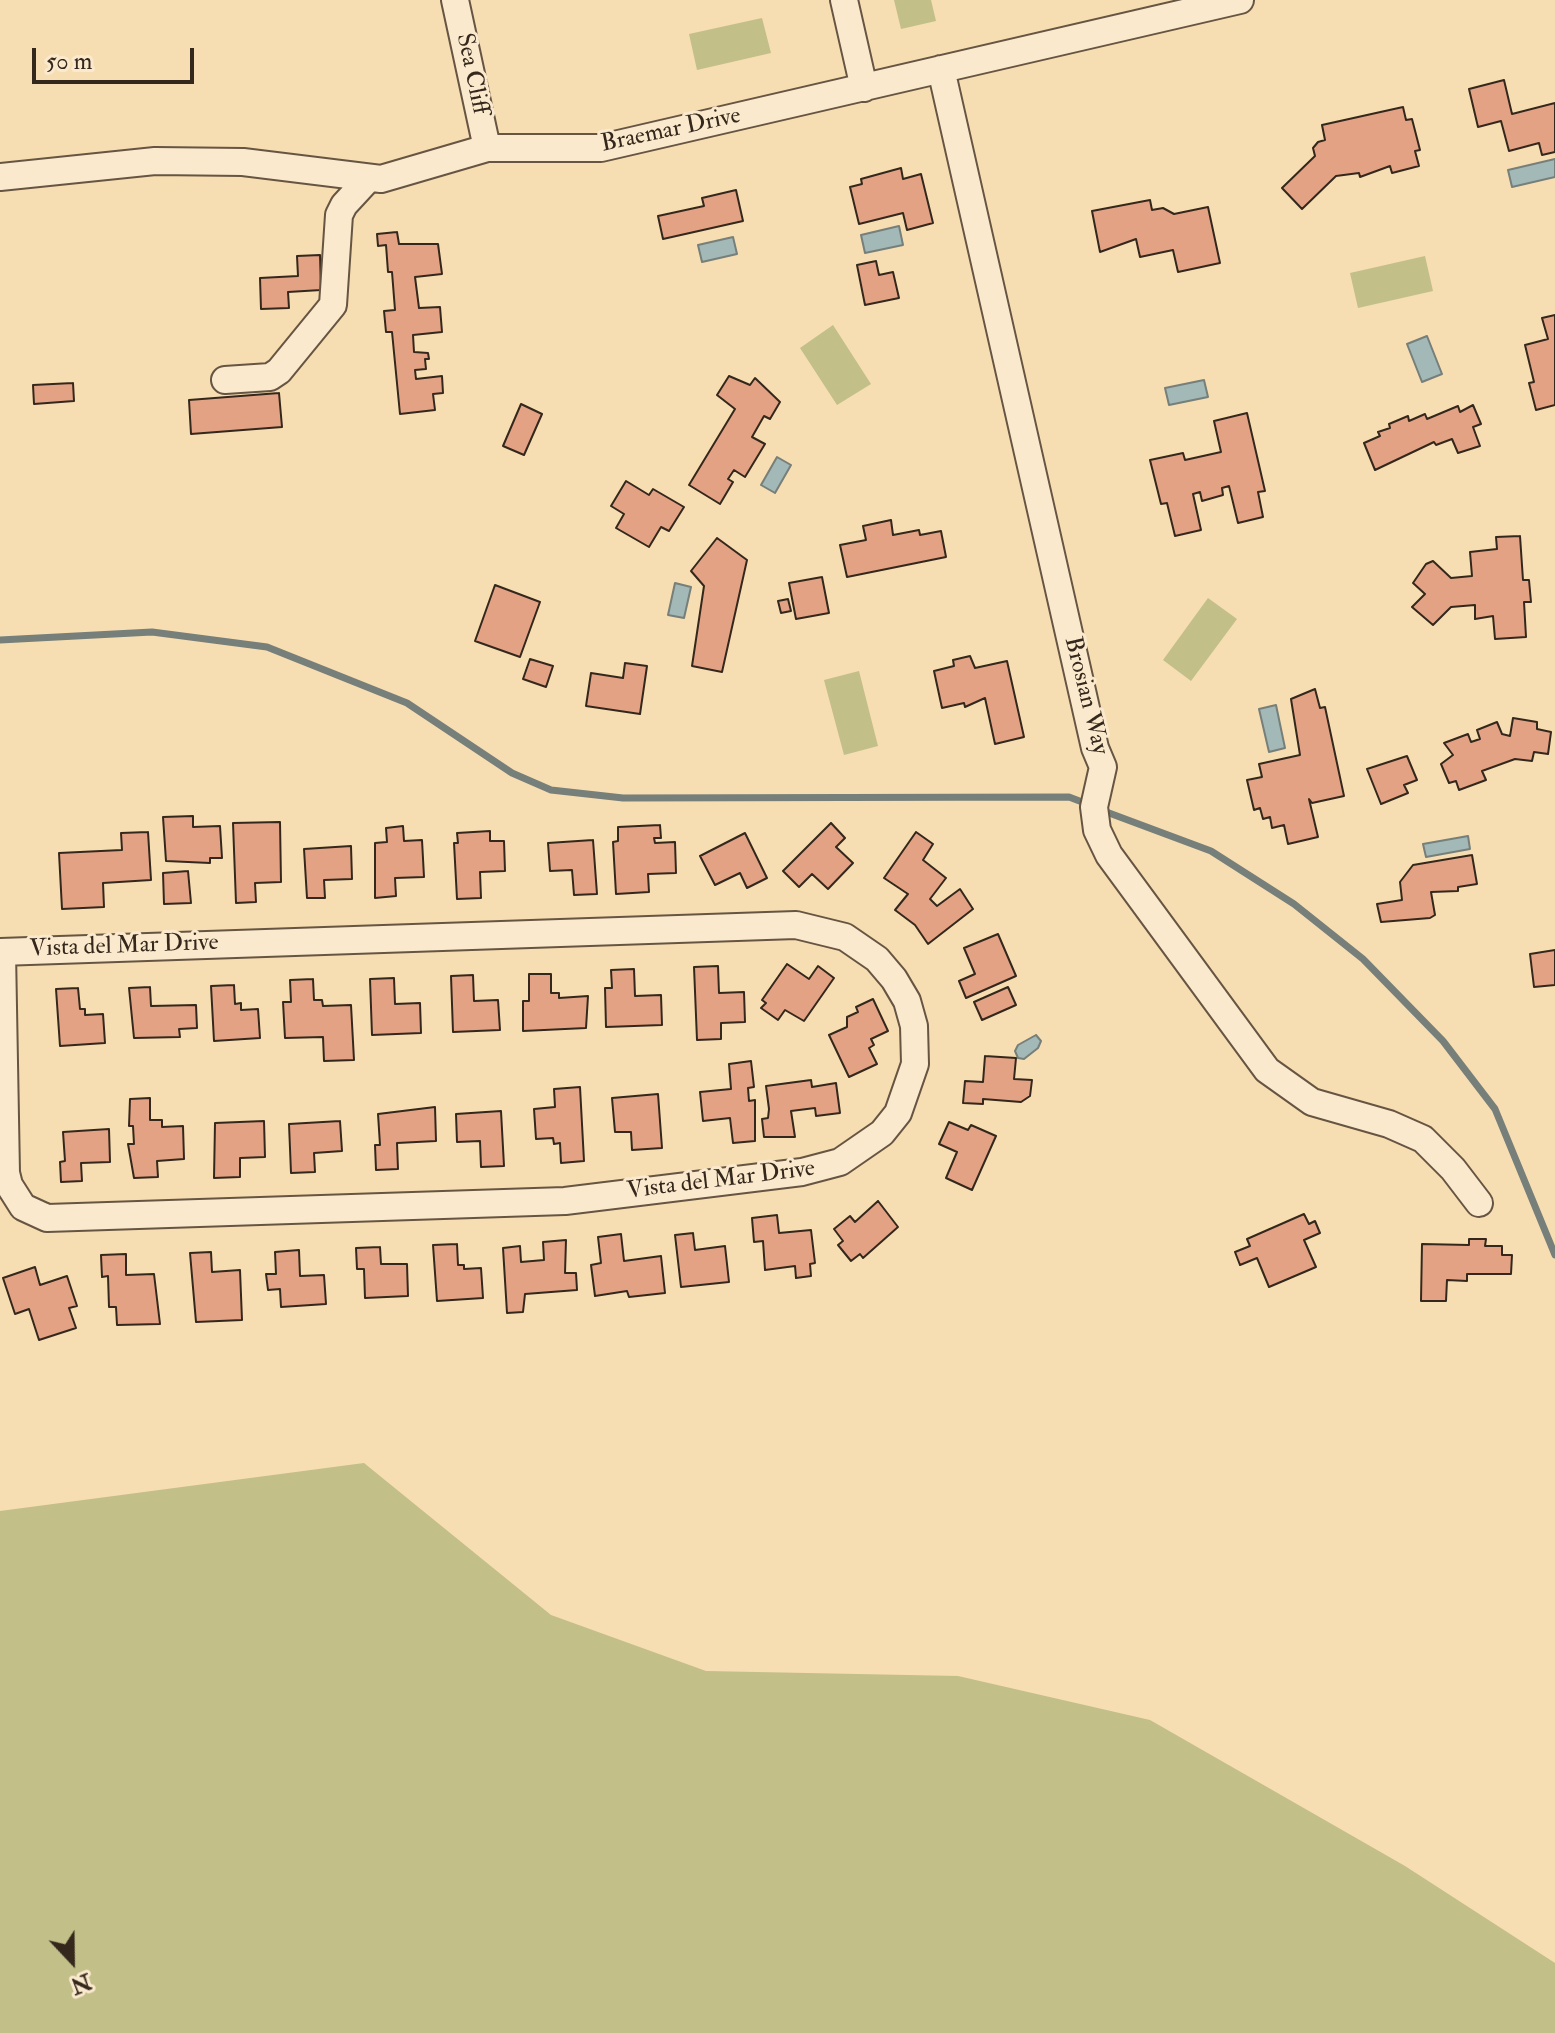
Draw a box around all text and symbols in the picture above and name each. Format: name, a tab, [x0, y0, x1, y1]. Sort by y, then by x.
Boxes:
street label: Sea Cliff	[448, 31, 494, 117]
scale bar	[36, 32, 198, 82]
text: 50 m	[46, 46, 92, 77]
street label: Braemar Drive	[599, 102, 743, 160]
street label: Brosian Way	[1056, 634, 1114, 758]
street label: Vista del Mar Drive	[29, 929, 219, 965]
street label: Vista del Mar Drive	[625, 1155, 817, 1207]
north arrow	[32, 1921, 112, 2001]
text: N	[67, 1967, 95, 2000]

